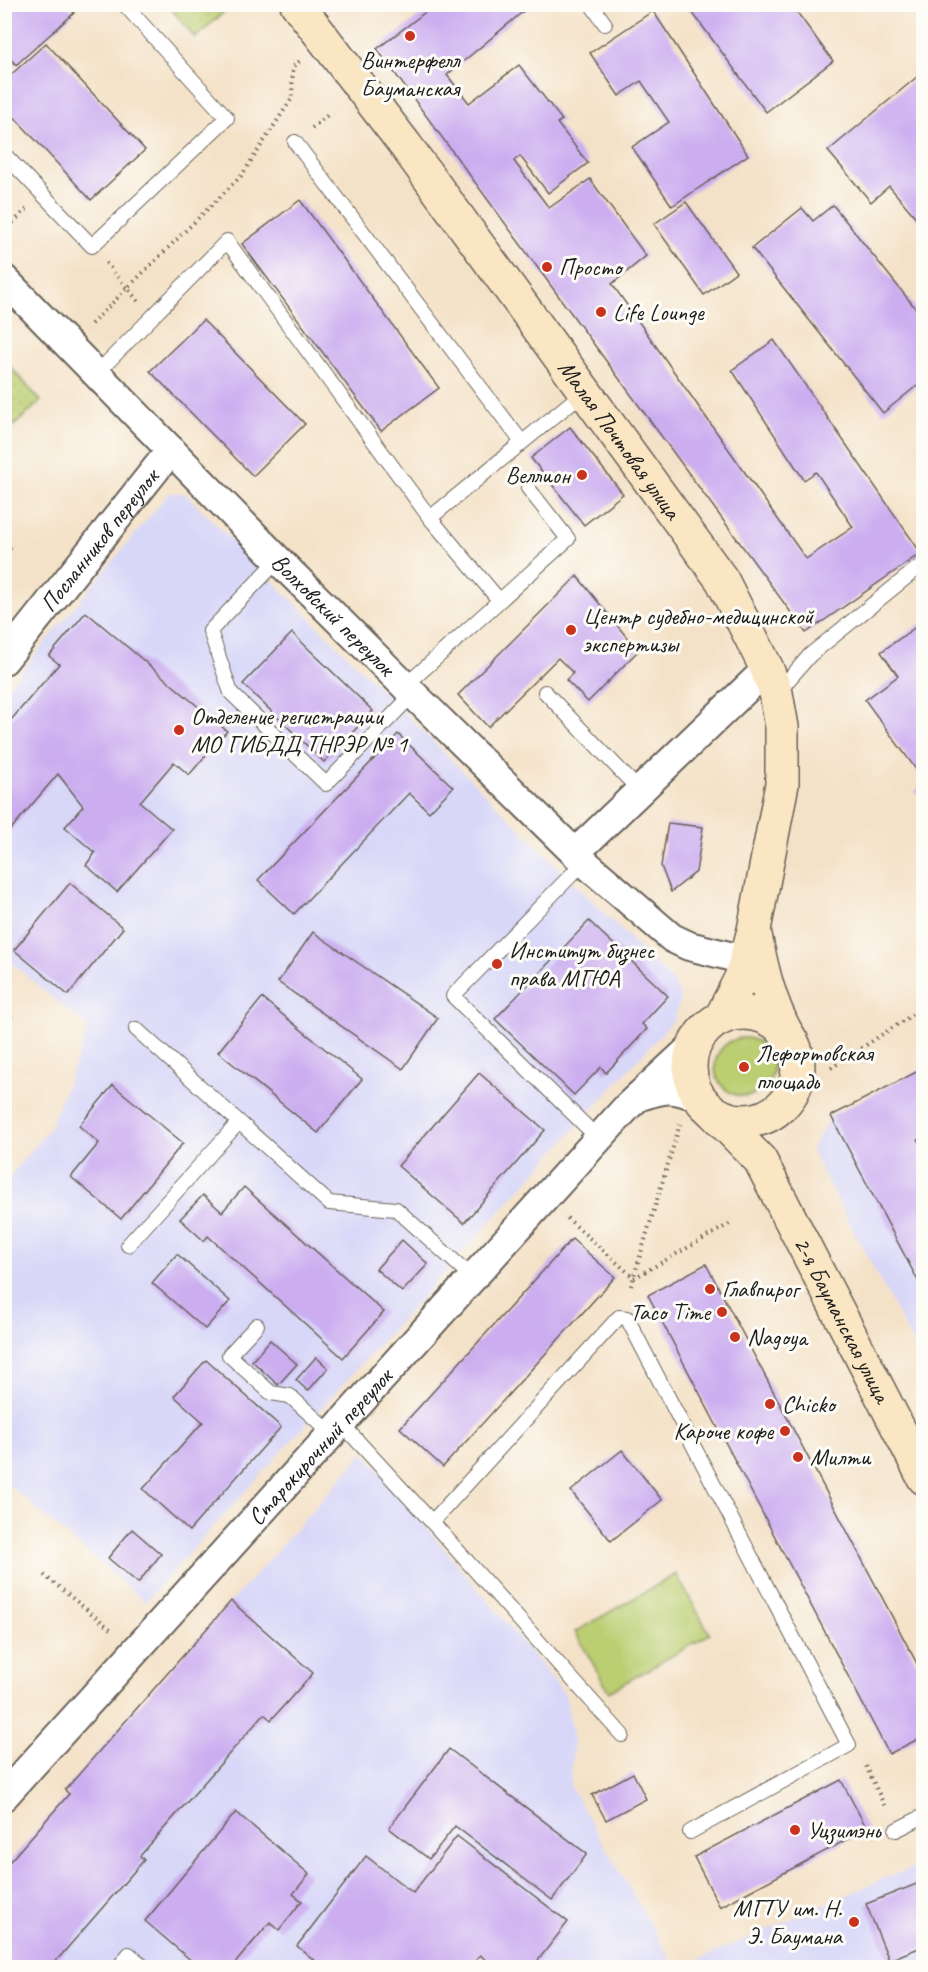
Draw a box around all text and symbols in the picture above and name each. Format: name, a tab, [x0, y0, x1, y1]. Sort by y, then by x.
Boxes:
marker: Винтерфелл Бауманская	[403, 29, 417, 43]
place label: Винтерфелл Бауманская	[361, 45, 461, 103]
place label: Просто	[559, 252, 624, 282]
marker: Просто	[540, 260, 554, 274]
place label: Life Lounge	[613, 297, 706, 327]
marker: Life Lounge	[594, 305, 608, 319]
street label: Малая Почтовая улица	[552, 354, 689, 526]
place label: Веллион	[505, 460, 572, 490]
street label: Посланников переулок	[33, 461, 166, 618]
marker: Веллион	[575, 468, 589, 482]
street label: Волховский переулок	[265, 547, 402, 684]
place label: Центр судебно-медицинской экспертизы	[583, 601, 815, 659]
marker: Центр судебно-медицинской экспертизы	[564, 623, 578, 637]
place label: Отделение регистрации МО ГИБДД ТНРЭР № 1	[191, 701, 409, 759]
marker: Отделение регистрации МО ГИБДД ТНРЭР № 1	[172, 723, 186, 737]
place label: Институт бизнес права МГЮА	[509, 935, 655, 993]
marker: Институт бизнес права МГЮА	[490, 957, 504, 971]
place label: Лефортовская площадь	[756, 1038, 874, 1096]
marker: Лефортовская площадь	[737, 1060, 751, 1074]
street label: 2-я Бауманская улица	[787, 1231, 898, 1409]
place label: Главпирог	[722, 1274, 802, 1304]
marker: Главпирог	[703, 1282, 717, 1296]
place label: Taco Time	[630, 1297, 712, 1327]
marker: Taco Time	[715, 1305, 729, 1319]
place label: Nagoya	[747, 1322, 809, 1352]
marker: Nagoya	[728, 1330, 742, 1344]
street label: Старокирочный переулок	[241, 1360, 400, 1531]
place label: Chicko	[782, 1389, 837, 1419]
marker: Chicko	[763, 1397, 777, 1411]
place label: Кароче кофе	[674, 1416, 775, 1446]
marker: Кароче кофе	[778, 1424, 792, 1438]
place label: Милти	[810, 1442, 872, 1472]
marker: Милти	[791, 1450, 805, 1464]
place label: Уцзимэнь	[807, 1815, 882, 1845]
marker: Уцзимэнь	[788, 1823, 802, 1837]
place label: МГТУ им. Н. Э. Баумана	[733, 1893, 844, 1951]
marker: МГТУ им. Н. Э. Баумана	[847, 1915, 861, 1929]

